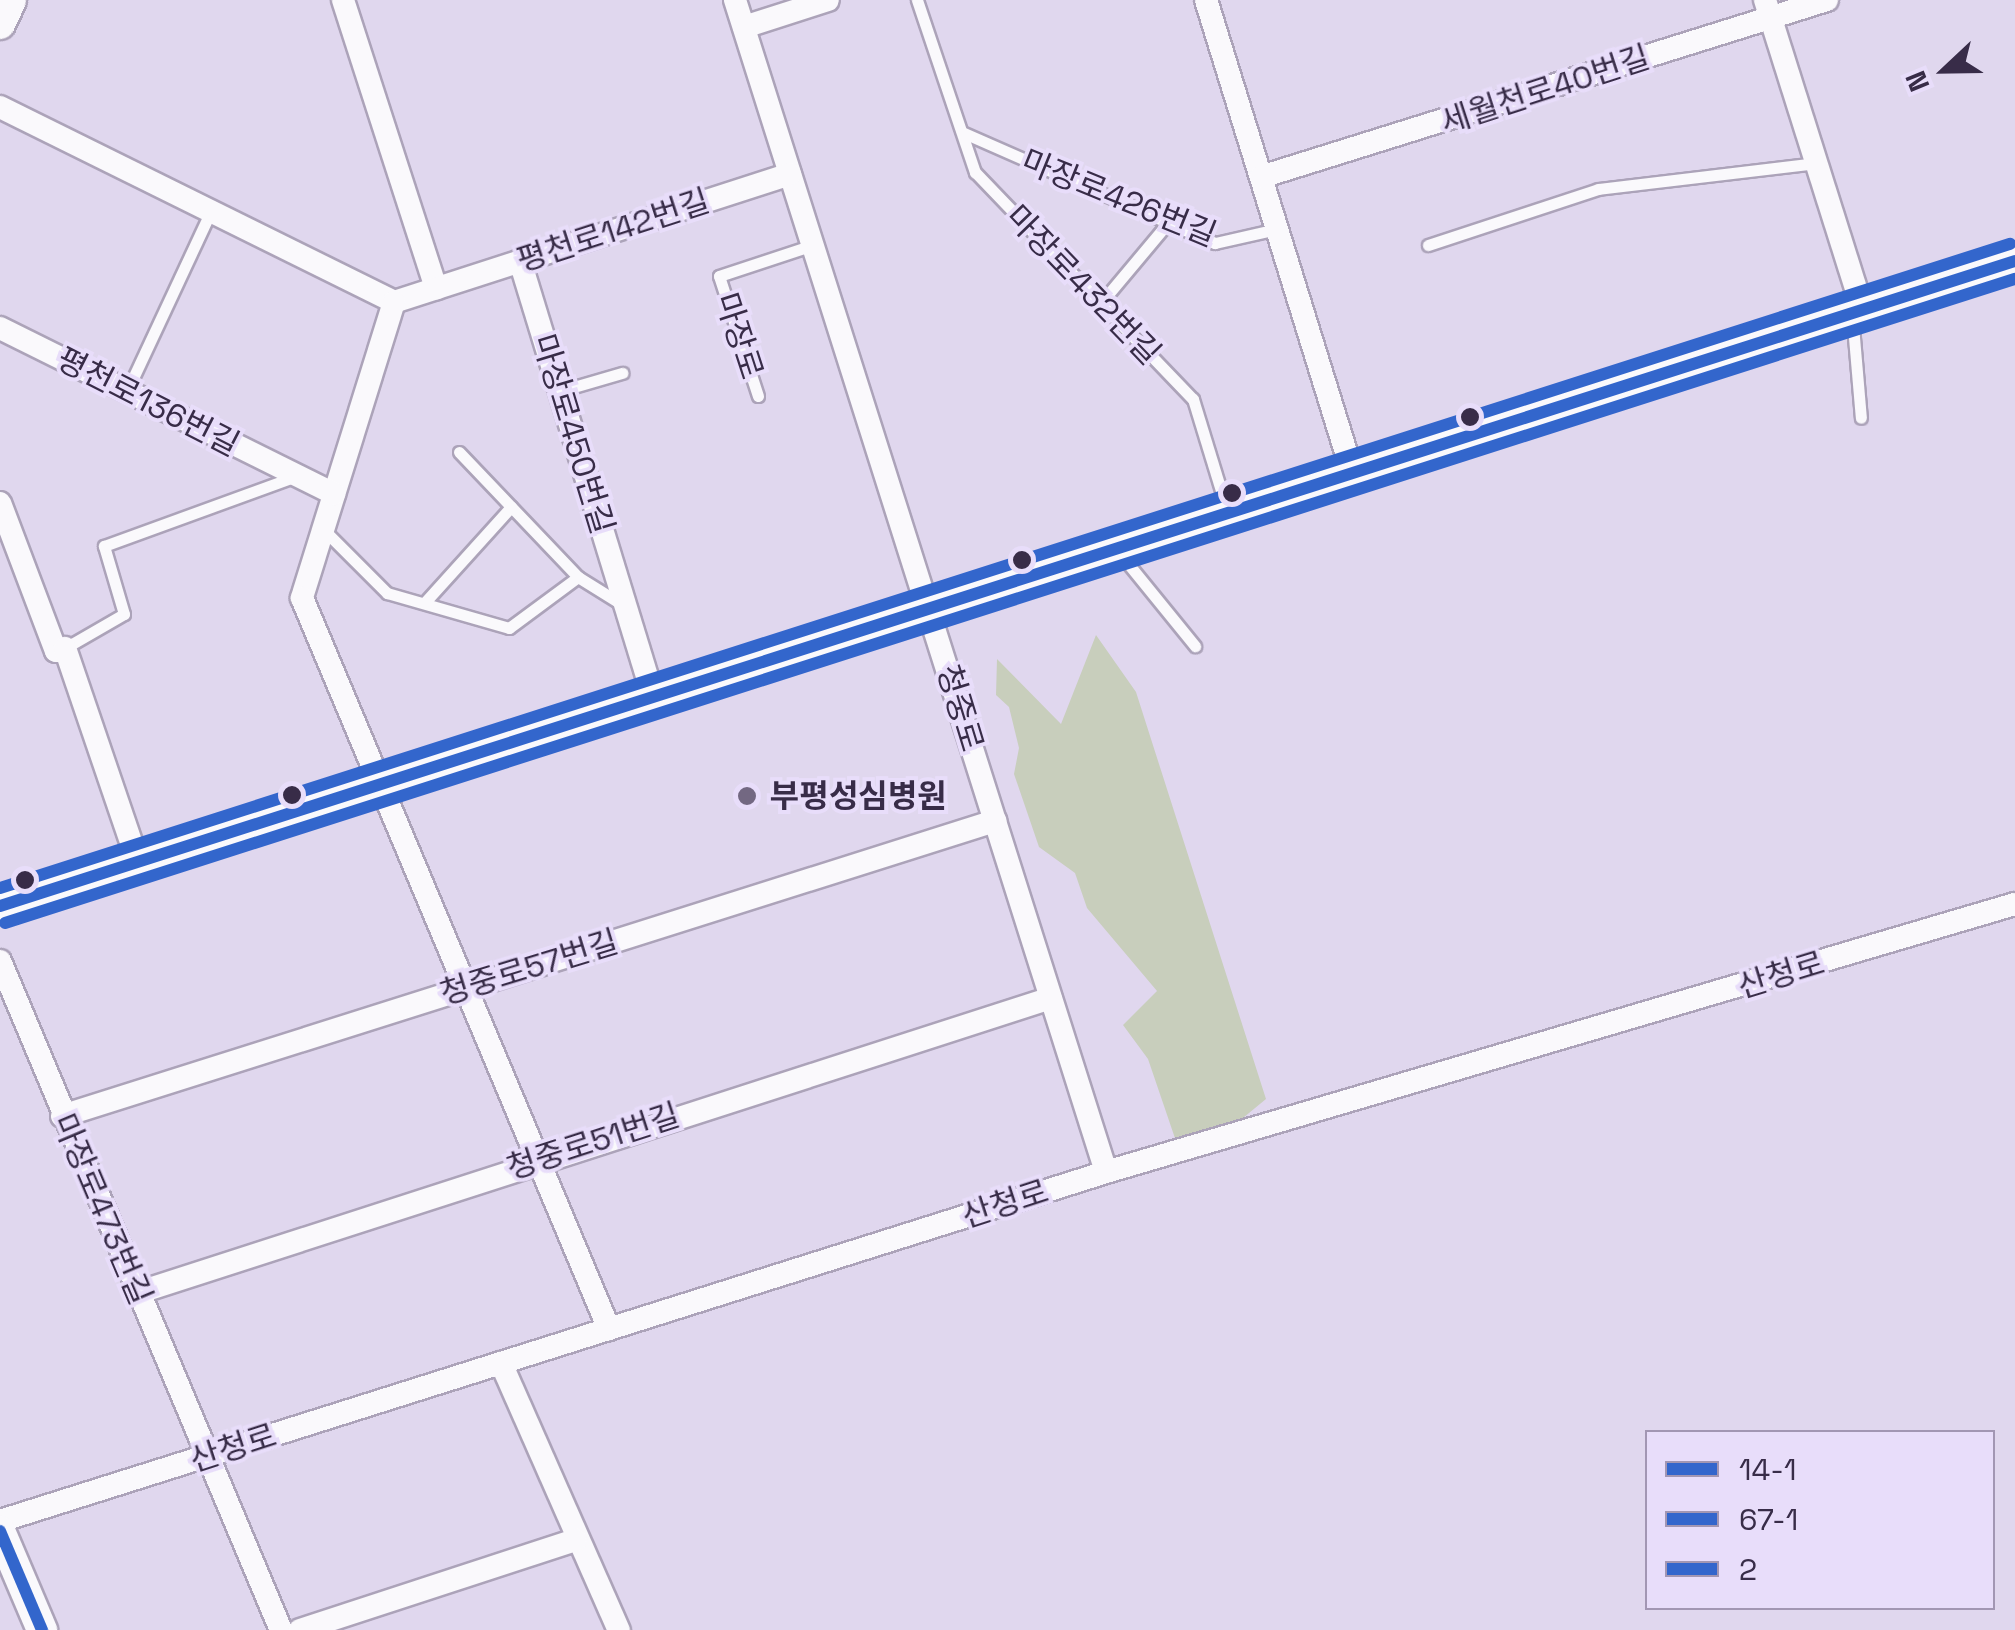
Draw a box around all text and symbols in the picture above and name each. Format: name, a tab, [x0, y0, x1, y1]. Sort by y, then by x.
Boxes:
north arrow	[1895, 20, 1995, 120]
street label: 세월천로40번길	[1436, 38, 1654, 142]
text: N	[1897, 66, 1937, 97]
street label: 마장로426번길	[1016, 142, 1222, 254]
street label: 평천로142번길	[512, 182, 714, 280]
street label: 마장로432번길	[998, 198, 1168, 372]
street label: 마장로	[707, 288, 771, 384]
street label: 마장로450번길	[524, 329, 622, 539]
street label: 평천로136번길	[50, 340, 246, 464]
unlabelled marker	[1460, 407, 1480, 427]
unlabelled marker	[1222, 483, 1242, 503]
unlabelled marker	[1012, 550, 1032, 570]
street label: 청중로	[929, 660, 991, 756]
place label: 부평성심병원	[770, 777, 947, 815]
marker: 부평성심병원	[734, 783, 760, 809]
unlabelled marker	[282, 785, 302, 805]
unlabelled marker	[15, 870, 35, 890]
street label: 청중로57번길	[435, 923, 623, 1013]
street label: 산청로	[1733, 944, 1829, 1006]
street label: 청중로51번길	[502, 1096, 684, 1188]
street label: 마장로473번길	[45, 1108, 159, 1310]
street label: 산청로	[957, 1172, 1053, 1236]
street label: 산청로	[185, 1416, 281, 1480]
legend	[1645, 1430, 1995, 1610]
text: 14-1	[1739, 1450, 1796, 1489]
text: 67-1	[1739, 1500, 1798, 1539]
text: 2	[1739, 1550, 1757, 1589]

